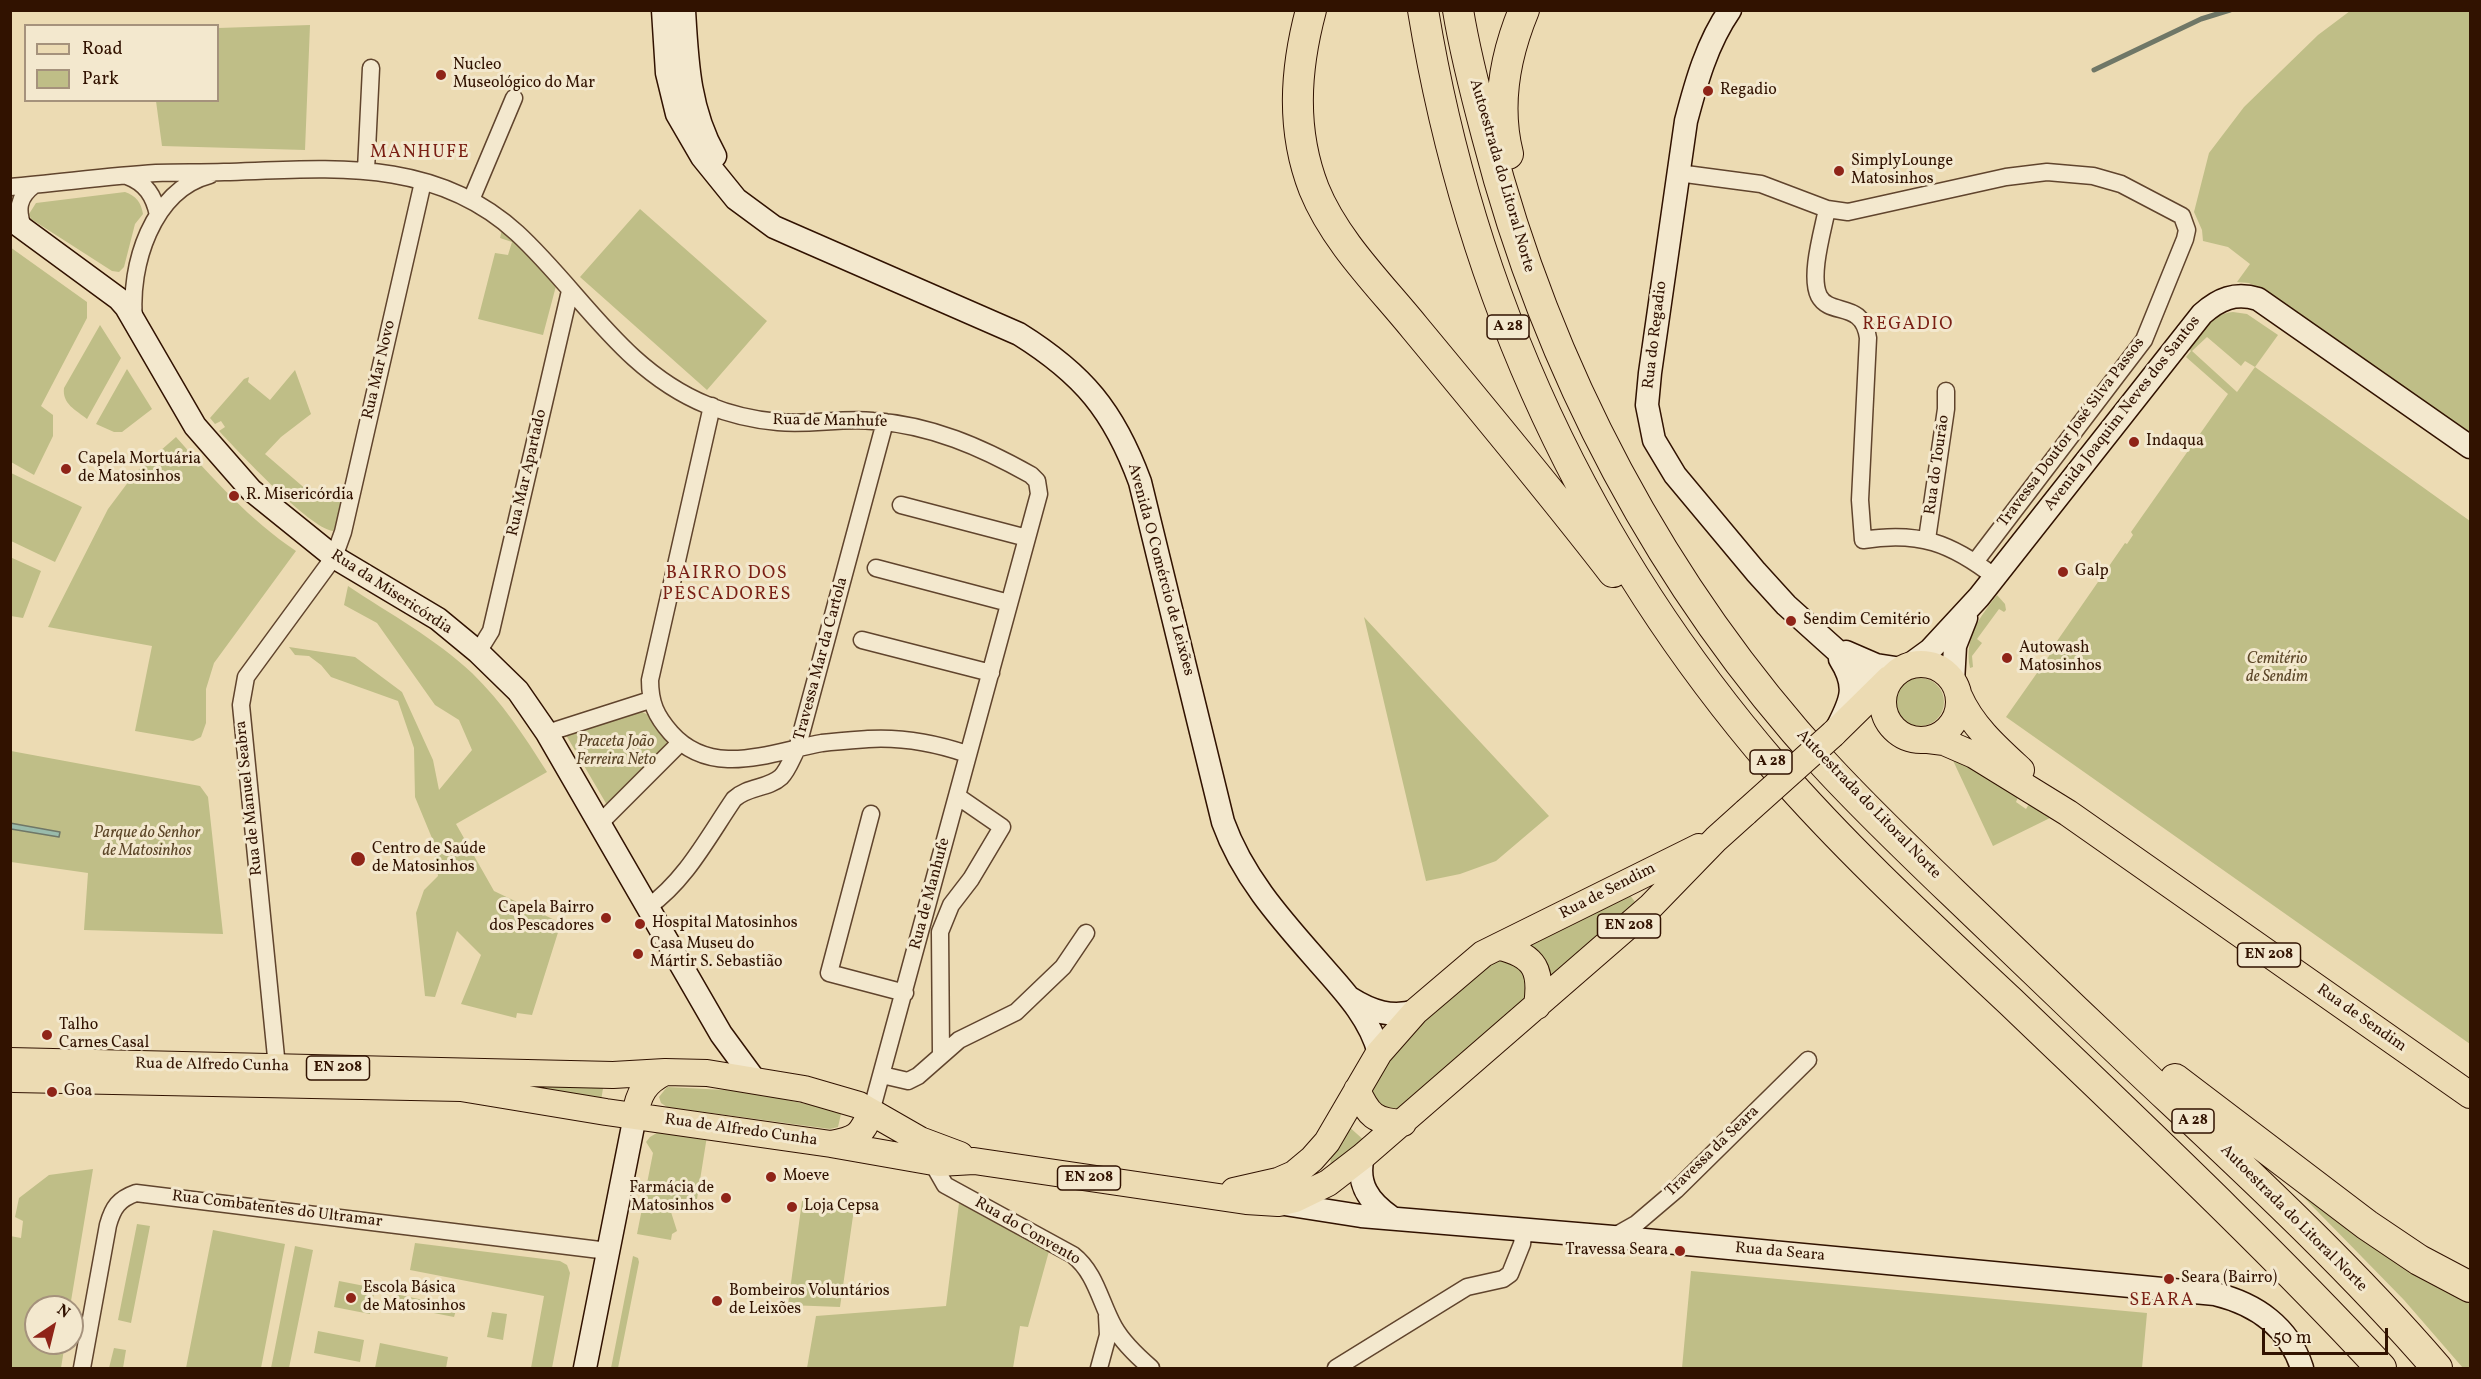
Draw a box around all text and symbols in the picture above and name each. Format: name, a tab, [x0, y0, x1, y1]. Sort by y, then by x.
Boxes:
legend	[24, 24, 219, 102]
text: Road	[82, 37, 123, 62]
place label: Nucleo Museológico do Mar	[453, 56, 595, 94]
text: Park	[82, 67, 119, 92]
marker: Nucleo Museológico do Mar	[434, 68, 448, 82]
street label: Autoestrada do Litoral Norte	[1464, 77, 1538, 275]
place label: Regadio	[1720, 81, 1777, 101]
marker: Regadio	[1701, 84, 1715, 98]
district label: MANHUFE	[370, 143, 470, 165]
place label: SimplyLounge Matosinhos	[1851, 152, 1953, 190]
marker: SimplyLounge Matosinhos	[1832, 164, 1846, 178]
street label: Rua do Regadio	[1640, 280, 1672, 390]
street label: Avenida Joaquim Neves dos Santos	[2041, 313, 2205, 515]
road number: A 28	[1487, 315, 1529, 339]
district label: REGADIO	[1862, 315, 1954, 337]
street label: Rua Mar Novo	[359, 319, 401, 421]
street label: Travessa Doutor José Silva Passos	[1994, 334, 2150, 532]
street label: Rua Mar Apartado	[504, 408, 552, 538]
street label: Rua de Manhufe	[772, 411, 888, 433]
street label: Rua do Tourão	[1921, 414, 1955, 516]
place label: Indaqua	[2146, 432, 2204, 452]
marker: Indaqua	[2127, 435, 2141, 449]
place label: Capela Mortuária de Matosinhos	[78, 450, 201, 488]
marker: Capela Mortuária de Matosinhos	[59, 462, 73, 476]
street label: Avenida O Comércio de Leixões	[1122, 462, 1198, 678]
place label: R. Misericórdia	[246, 486, 354, 506]
marker: R. Misericórdia	[227, 489, 241, 503]
street label: Rua da Misericórdia	[327, 547, 455, 639]
place label: Galp	[2075, 562, 2109, 582]
district label: BAIRRO DOS PESCADORES	[662, 564, 792, 606]
marker: Galp	[2056, 565, 2070, 579]
street label: Travessa Mar da Cartola	[791, 575, 853, 743]
place label: Sendim Cemitério	[1803, 611, 1930, 631]
marker: Sendim Cemitério	[1784, 614, 1798, 628]
place label: Autowash Matosinhos	[2019, 639, 2102, 677]
park label: Cemitério de Sendim	[2246, 650, 2308, 688]
marker: Autowash Matosinhos	[2000, 651, 2014, 665]
street label: Rua de Manuel Seabra	[232, 720, 268, 876]
street label: Autoestrada do Litoral Norte	[1792, 726, 1944, 884]
park label: Praceta João Ferreira Neto	[576, 733, 656, 771]
road number: A 28	[1750, 750, 1792, 774]
park label: Parque do Senhor de Matosinhos	[94, 824, 200, 862]
street label: Rua de Manhufe	[907, 836, 955, 952]
place label: Centro de Saúde de Matosinhos	[372, 840, 486, 878]
marker: Centro de Saúde de Matosinhos	[349, 850, 367, 868]
street label: Rua de Sendim	[1557, 860, 1659, 924]
place label: Capela Bairro dos Pescadores	[489, 899, 594, 937]
marker: Capela Bairro dos Pescadores	[599, 911, 613, 925]
place label: Hospital Matosinhos	[652, 914, 798, 934]
road number: EN 208	[1598, 914, 1660, 938]
marker: Hospital Matosinhos	[633, 917, 647, 931]
place label: Casa Museu do Mártir S. Sebastião	[650, 935, 783, 973]
road number: EN 208	[2238, 943, 2300, 967]
marker: Casa Museu do Mártir S. Sebastião	[631, 947, 645, 961]
street label: Rua de Sendim	[2313, 981, 2409, 1057]
place label: Talho Carnes Casal	[59, 1016, 149, 1054]
marker: Talho Carnes Casal	[40, 1028, 54, 1042]
street label: Rua de Alfredo Cunha	[135, 1055, 289, 1077]
road number: EN 208	[306, 1056, 370, 1080]
place label: Goa	[64, 1082, 92, 1102]
marker: Goa	[45, 1085, 59, 1099]
street label: Travessa da Seara	[1662, 1102, 1764, 1202]
road number: A 28	[2172, 1109, 2214, 1133]
street label: Rua de Alfredo Cunha	[663, 1111, 819, 1151]
street label: Autoestrada do Litoral Norte	[2215, 1141, 2371, 1297]
road number: EN 208	[1058, 1166, 1120, 1190]
place label: Moeve	[783, 1167, 829, 1187]
marker: Moeve	[764, 1170, 778, 1184]
place label: Farmácia de Matosinhos	[629, 1179, 714, 1217]
street label: Rua Combatentes do Ultramar	[171, 1188, 383, 1232]
marker: Farmácia de Matosinhos	[719, 1191, 733, 1205]
street label: Rua do Convento	[971, 1194, 1083, 1270]
place label: Loja Cepsa	[804, 1197, 879, 1217]
marker: Loja Cepsa	[785, 1200, 799, 1214]
street label: Rua da Seara	[1734, 1239, 1826, 1267]
place label: Travessa Seara	[1565, 1241, 1668, 1261]
marker: Travessa Seara	[1673, 1244, 1687, 1258]
place label: Seara (Bairro)	[2181, 1269, 2277, 1289]
marker: Seara (Bairro)	[2162, 1272, 2176, 1286]
place label: Escola Básica de Matosinhos	[363, 1279, 466, 1317]
place label: Bombeiros Voluntários de Leixões	[729, 1282, 890, 1320]
marker: Escola Básica de Matosinhos	[344, 1291, 358, 1305]
district label: SEARA	[2129, 1291, 2195, 1313]
marker: Bombeiros Voluntários de Leixões	[710, 1294, 724, 1308]
north arrow	[24, 1295, 84, 1355]
text: N	[52, 1300, 74, 1324]
scale bar	[2265, 1316, 2391, 1354]
text: 50 m	[2273, 1326, 2312, 1351]

